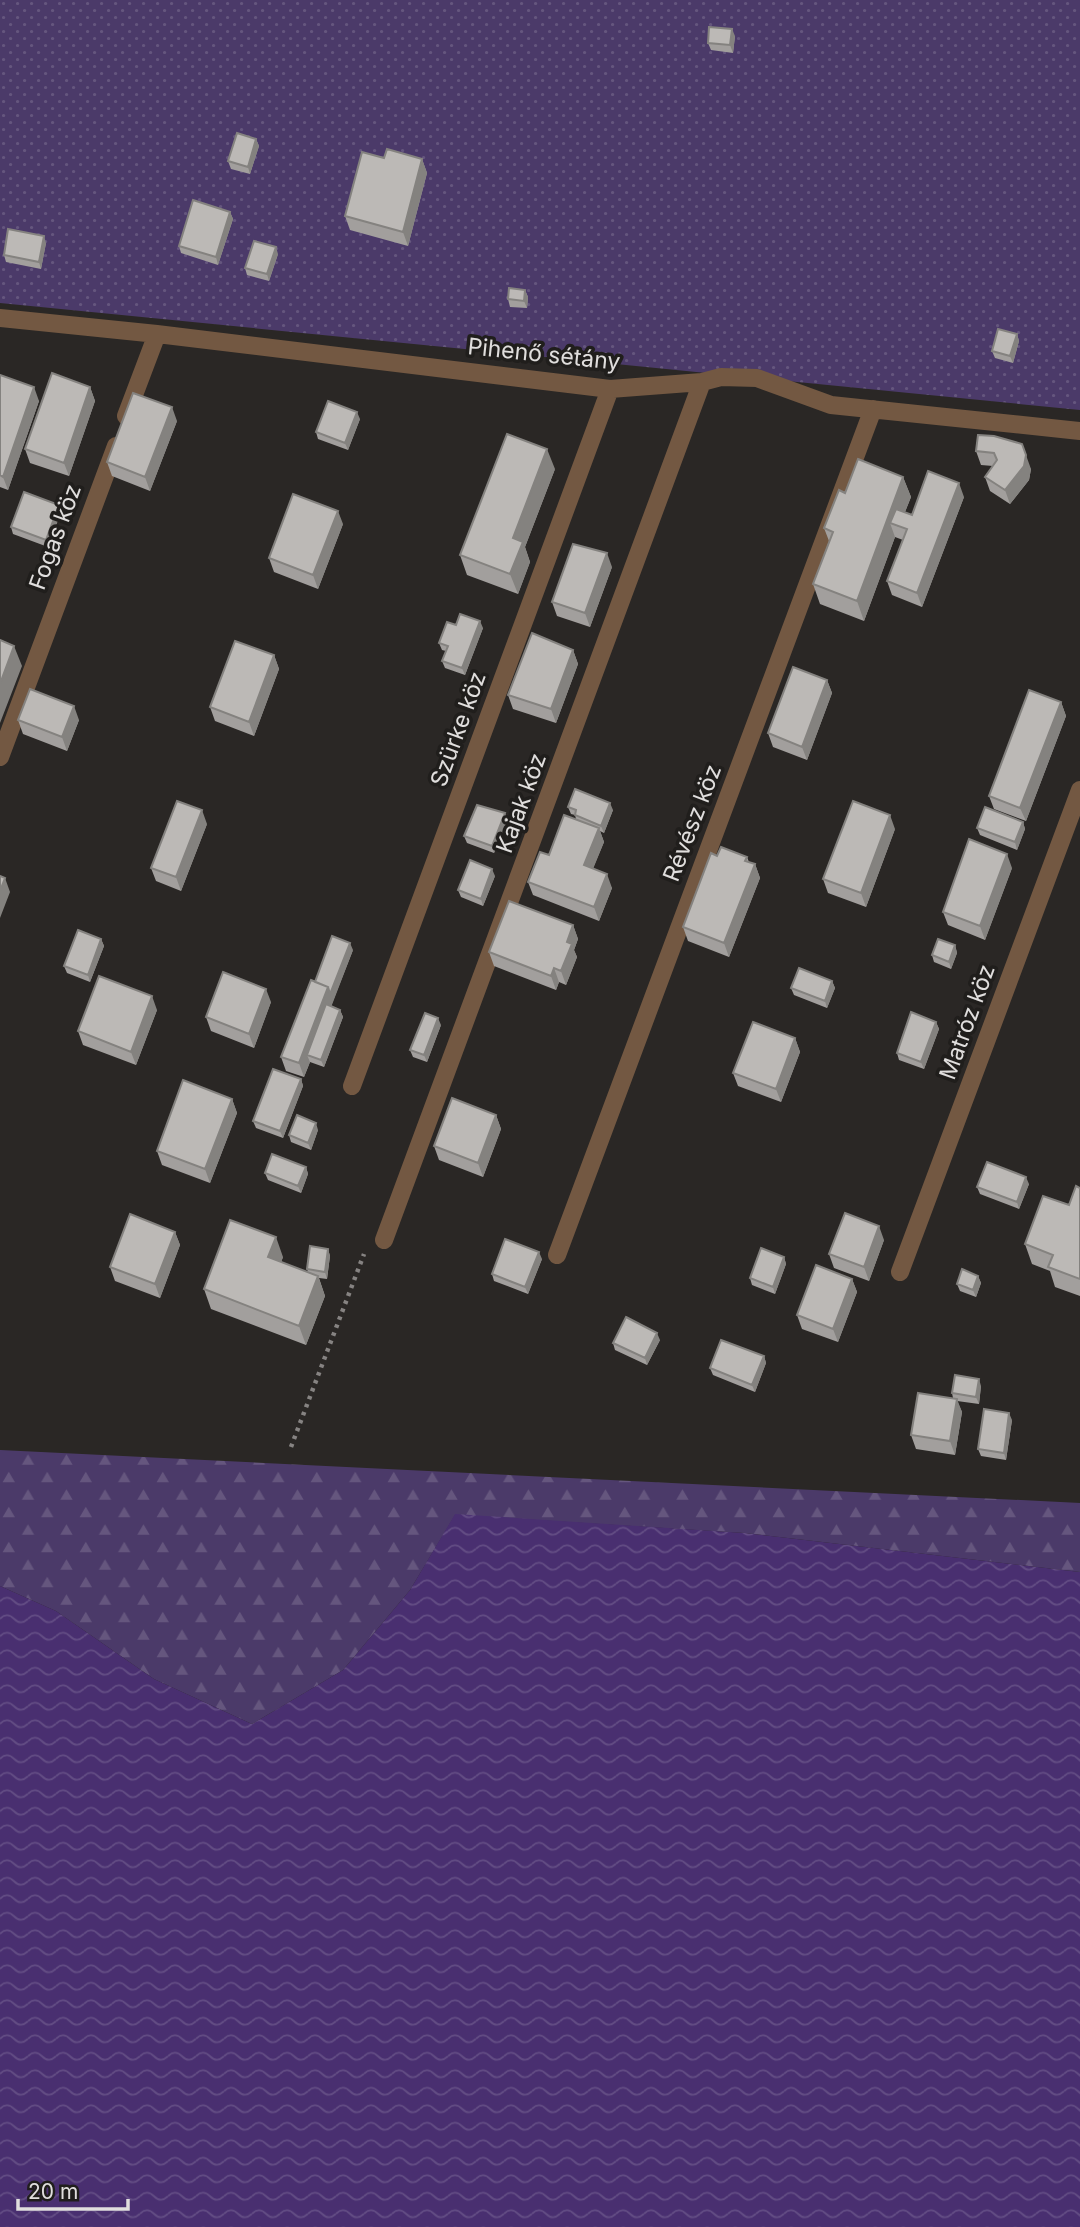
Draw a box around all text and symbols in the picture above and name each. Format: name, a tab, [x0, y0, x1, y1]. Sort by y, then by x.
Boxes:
street label: Pihenő sétány	[466, 332, 622, 376]
street label: Fogas köz	[23, 480, 87, 594]
street label: Szürke köz	[424, 668, 492, 790]
street label: Kajak köz	[490, 749, 552, 857]
street label: Révész köz	[657, 761, 727, 885]
street label: Matróz köz	[933, 961, 1001, 1083]
scale bar	[18, 2168, 128, 2212]
text: 20 m	[28, 2179, 78, 2204]

